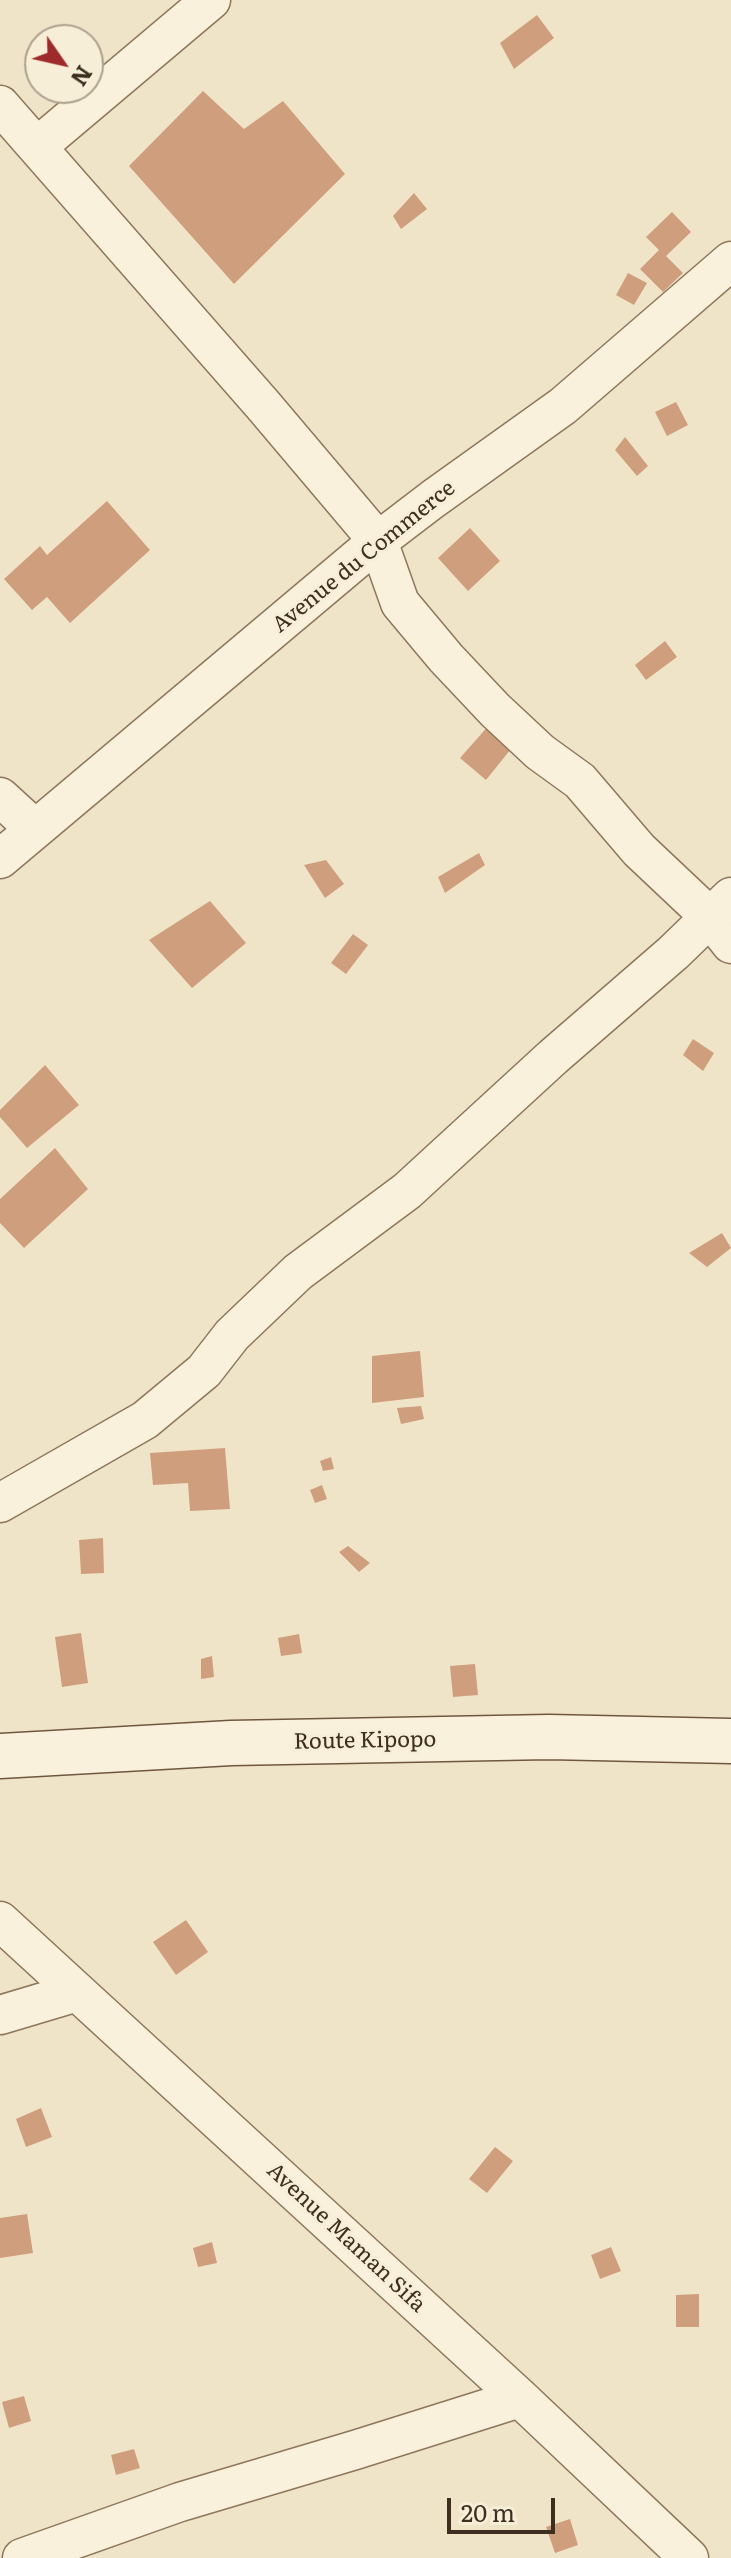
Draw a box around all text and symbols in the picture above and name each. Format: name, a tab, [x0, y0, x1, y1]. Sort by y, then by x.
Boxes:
north arrow	[24, 24, 104, 104]
text: N	[64, 60, 101, 93]
street label: Avenue du Commerce	[267, 475, 461, 639]
street label: Route Kipopo	[293, 1727, 437, 1755]
street label: Avenue Maman Sifa	[261, 2158, 431, 2318]
scale bar	[451, 2482, 559, 2532]
text: 20 m	[461, 2494, 515, 2529]

